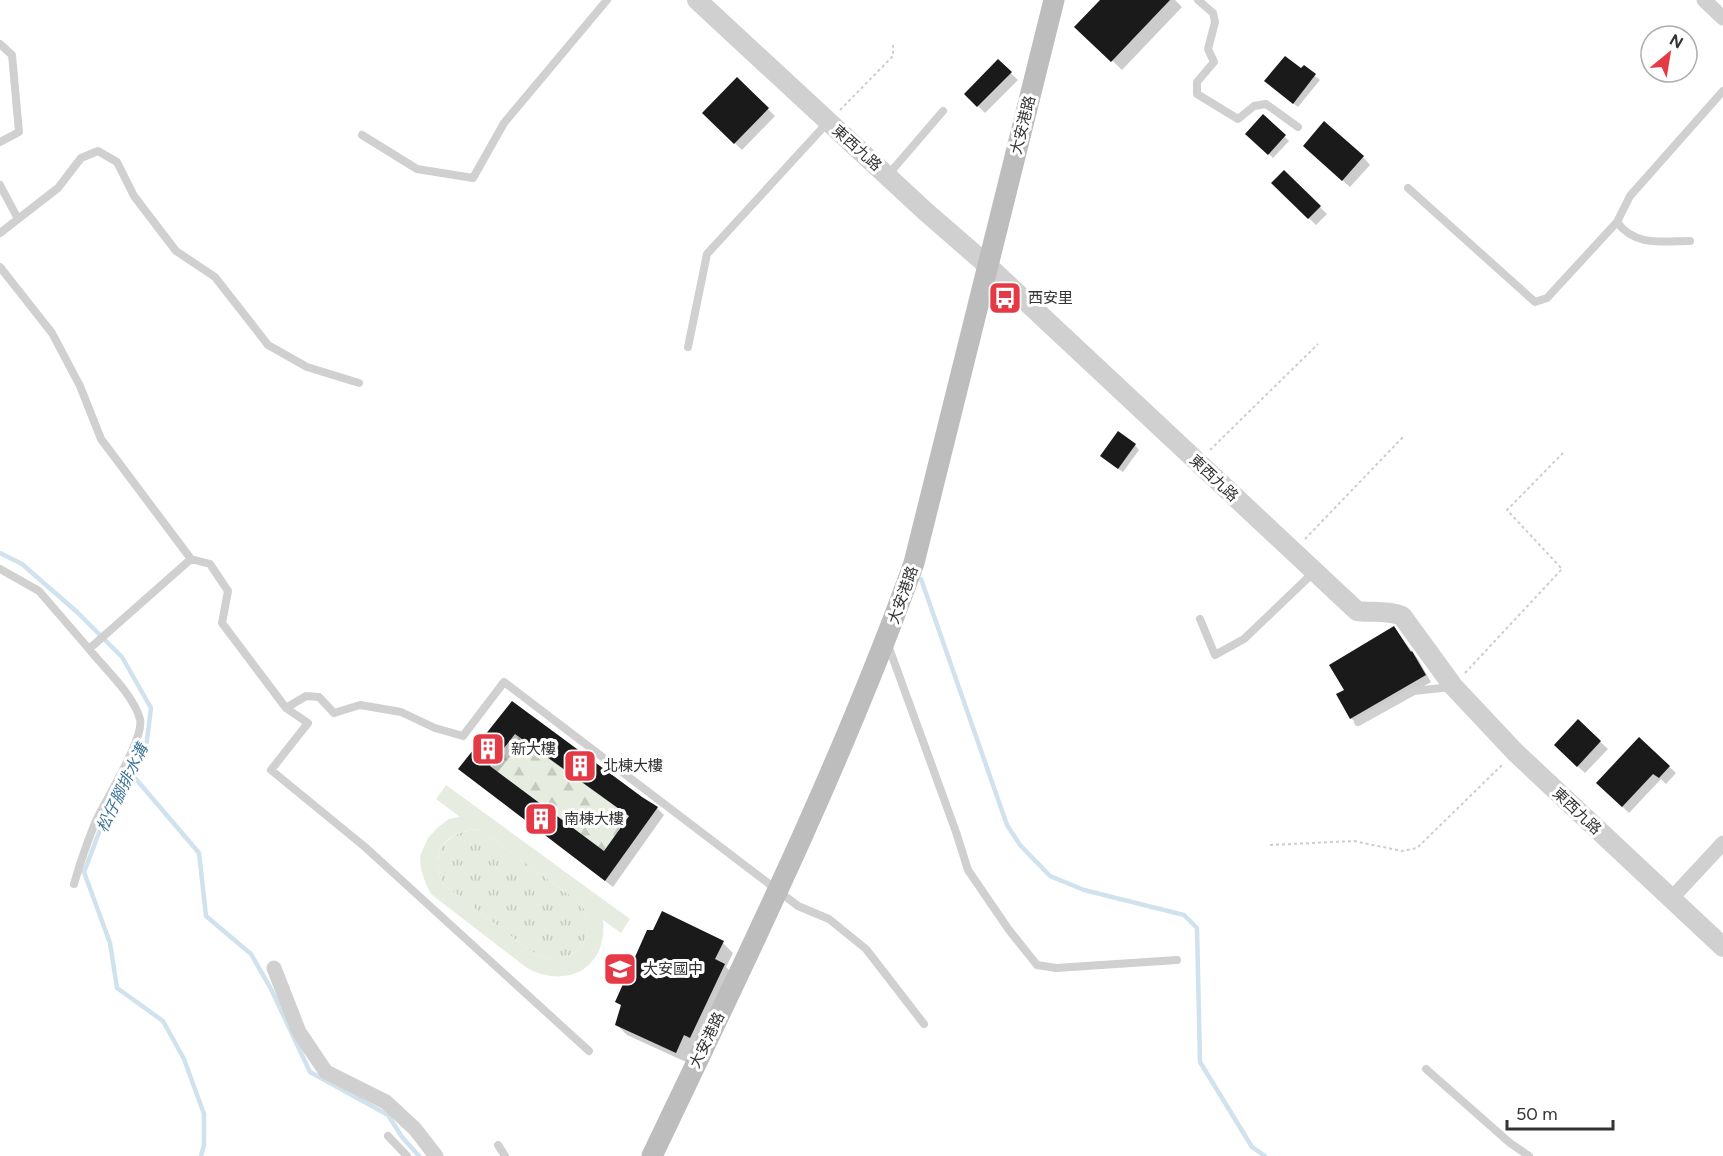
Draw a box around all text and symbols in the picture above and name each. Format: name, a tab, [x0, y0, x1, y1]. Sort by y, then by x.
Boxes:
north arrow	[1639, 24, 1699, 84]
text: N	[1666, 30, 1686, 53]
street label: 大安港路	[1007, 94, 1039, 156]
street label: 東西九路	[829, 121, 885, 175]
bus stop icon: 西安里	[987, 280, 1023, 316]
place label: 西安里	[1028, 289, 1073, 307]
street label: 東西九路	[1186, 451, 1242, 505]
street label: 大安港路	[884, 564, 922, 626]
building icon: 新大樓	[470, 731, 506, 767]
water label: 松仔腳排水溝	[92, 739, 152, 835]
place label: 新大樓	[511, 740, 556, 758]
building icon: 北棟大樓	[562, 748, 598, 784]
place label: 北棟大樓	[603, 757, 663, 775]
street label: 東西九路	[1549, 784, 1605, 838]
building icon: 南棟大樓	[523, 801, 559, 837]
place label: 南棟大樓	[564, 810, 624, 828]
school or university icon: 大安國中	[602, 951, 638, 987]
place label: 大安國中	[643, 960, 703, 978]
street label: 大安港路	[686, 1009, 728, 1071]
scale bar	[1507, 1093, 1614, 1131]
text: 50 m	[1516, 1103, 1558, 1125]

